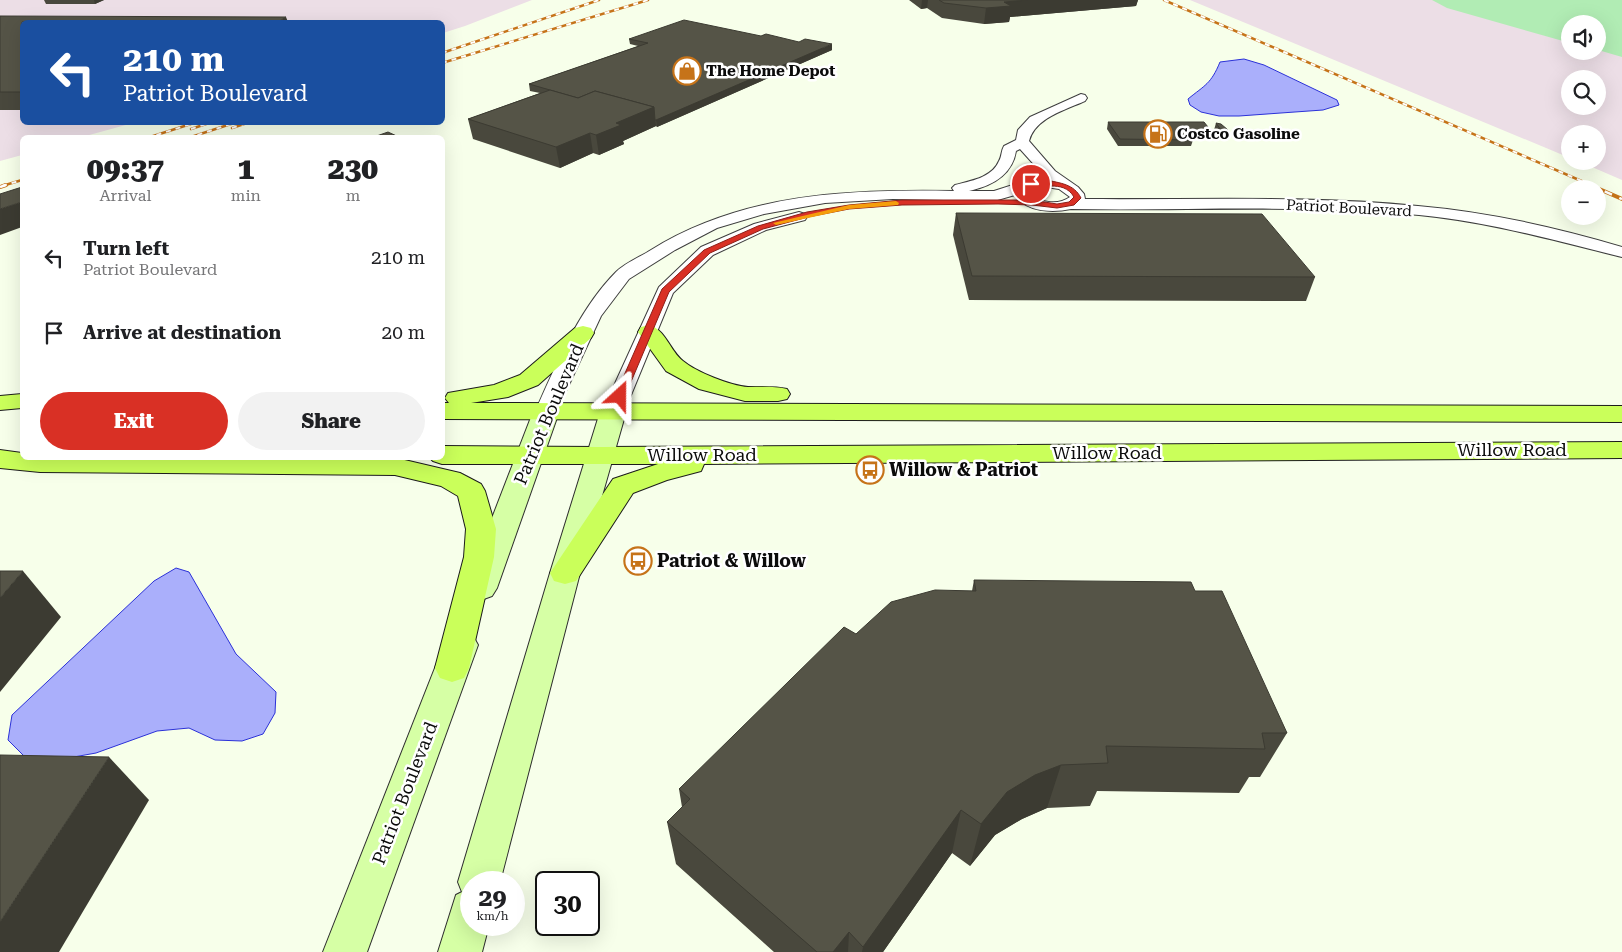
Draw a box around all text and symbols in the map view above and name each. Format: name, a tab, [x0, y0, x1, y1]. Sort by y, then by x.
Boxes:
map controls	[1561, 15, 1606, 225]
button: sound	[1561, 15, 1606, 60]
text: 210 m	[123, 39, 224, 80]
icon: left	[40, 40, 105, 105]
shop icon: The Home Depot	[672, 56, 702, 86]
place label: The Home Depot	[706, 62, 835, 80]
button: search	[1561, 70, 1606, 115]
text: Patriot Boulevard	[123, 81, 308, 106]
fuel station icon: Costco Gasoline	[1143, 119, 1173, 149]
place label: Costco Gasoline	[1177, 125, 1300, 143]
button: +	[1561, 125, 1606, 170]
text: 09:37	[87, 151, 164, 186]
text: 1	[237, 151, 254, 186]
text: 230	[328, 151, 378, 186]
pin	[1010, 163, 1052, 205]
icon: arrive	[1017, 170, 1045, 198]
button: −	[1561, 180, 1606, 225]
text: Arrival	[99, 186, 151, 205]
text: min	[231, 186, 261, 205]
text: m	[346, 186, 360, 205]
street label: Patriot Boulevard	[1286, 196, 1413, 220]
text: Turn left	[83, 237, 169, 260]
icon: left	[40, 244, 68, 272]
text: 210 m	[371, 246, 425, 269]
text: Patriot Boulevard	[83, 260, 217, 279]
icon: arrive	[40, 319, 68, 347]
text: Arrive at destination	[83, 321, 281, 344]
text: 20 m	[382, 321, 425, 344]
street label: Patriot Boulevard	[509, 340, 588, 487]
position arrow	[593, 369, 645, 421]
button: Exit	[40, 392, 228, 450]
button: Share	[238, 392, 425, 450]
street label: Willow Road	[1457, 439, 1567, 460]
street label: Willow Road	[1052, 442, 1162, 463]
street label: Willow Road	[647, 444, 757, 465]
bus stop icon: Willow & Patriot	[855, 455, 885, 485]
place label: Willow & Patriot	[889, 459, 1038, 480]
bus stop icon: Patriot & Willow	[623, 546, 653, 576]
place label: Patriot & Willow	[657, 550, 807, 571]
street label: Patriot Boulevard	[368, 718, 442, 867]
speed limit sign: 30	[535, 871, 600, 936]
text: 29	[478, 883, 507, 912]
text: km/h	[476, 909, 509, 923]

